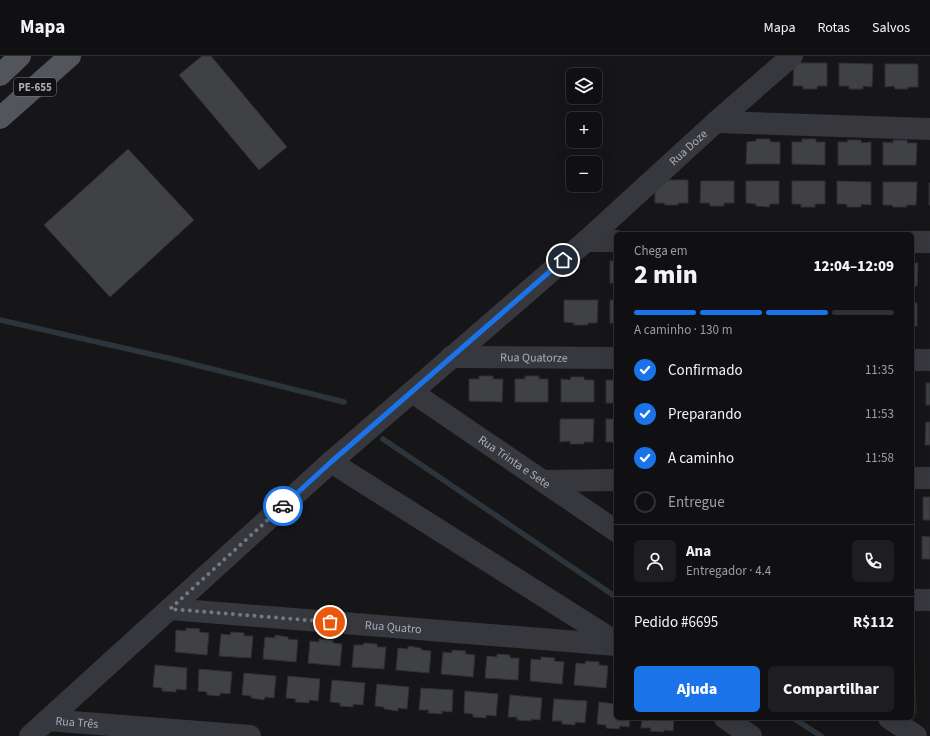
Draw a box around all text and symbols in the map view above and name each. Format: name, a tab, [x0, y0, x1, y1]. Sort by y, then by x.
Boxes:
text: Mapa	[20, 14, 65, 41]
text: Mapa	[764, 18, 795, 38]
text: Rotas	[817, 18, 850, 38]
text: Salvos	[872, 18, 910, 38]
map controls	[566, 68, 602, 192]
button: layers	[566, 68, 602, 104]
road number: PE-655	[14, 78, 56, 96]
button: +	[566, 112, 602, 148]
street label: Rua Doze	[666, 126, 711, 170]
button: −	[566, 156, 602, 192]
text: Chega em	[634, 242, 688, 260]
pin	[546, 243, 580, 277]
icon: home	[552, 249, 574, 271]
text: 2 min	[634, 256, 698, 293]
text: 12:04–12:09	[813, 256, 894, 277]
text: A caminho · 130 m	[634, 321, 732, 339]
street label: Rua Quatorze	[500, 349, 568, 367]
icon: check	[634, 359, 656, 381]
text: Confirmado	[668, 360, 743, 381]
text: 11:35	[865, 361, 894, 379]
icon: check	[634, 403, 656, 425]
text: Preparando	[668, 404, 742, 425]
text: 11:53	[865, 405, 894, 423]
street label: Rua Trinta e Sete	[475, 432, 554, 493]
icon: check	[634, 447, 656, 469]
text: A caminho	[668, 448, 734, 469]
text: 11:58	[865, 449, 894, 467]
courier	[263, 486, 303, 526]
text: Entregue	[668, 492, 725, 513]
icon: car	[272, 495, 294, 517]
button: person	[634, 540, 676, 582]
button: phone	[852, 540, 894, 582]
text: Ana	[686, 541, 711, 562]
text: Entregador · 4.4	[686, 562, 771, 580]
pin	[313, 605, 347, 639]
icon: bag	[319, 611, 341, 633]
text: Pedido #6695	[634, 612, 718, 633]
text: R$112	[853, 612, 894, 633]
street label: Rua Quatro	[364, 617, 422, 638]
button: Ajuda	[634, 666, 760, 712]
button: Compartilhar	[768, 666, 894, 712]
street label: Rua Três	[55, 713, 99, 733]

